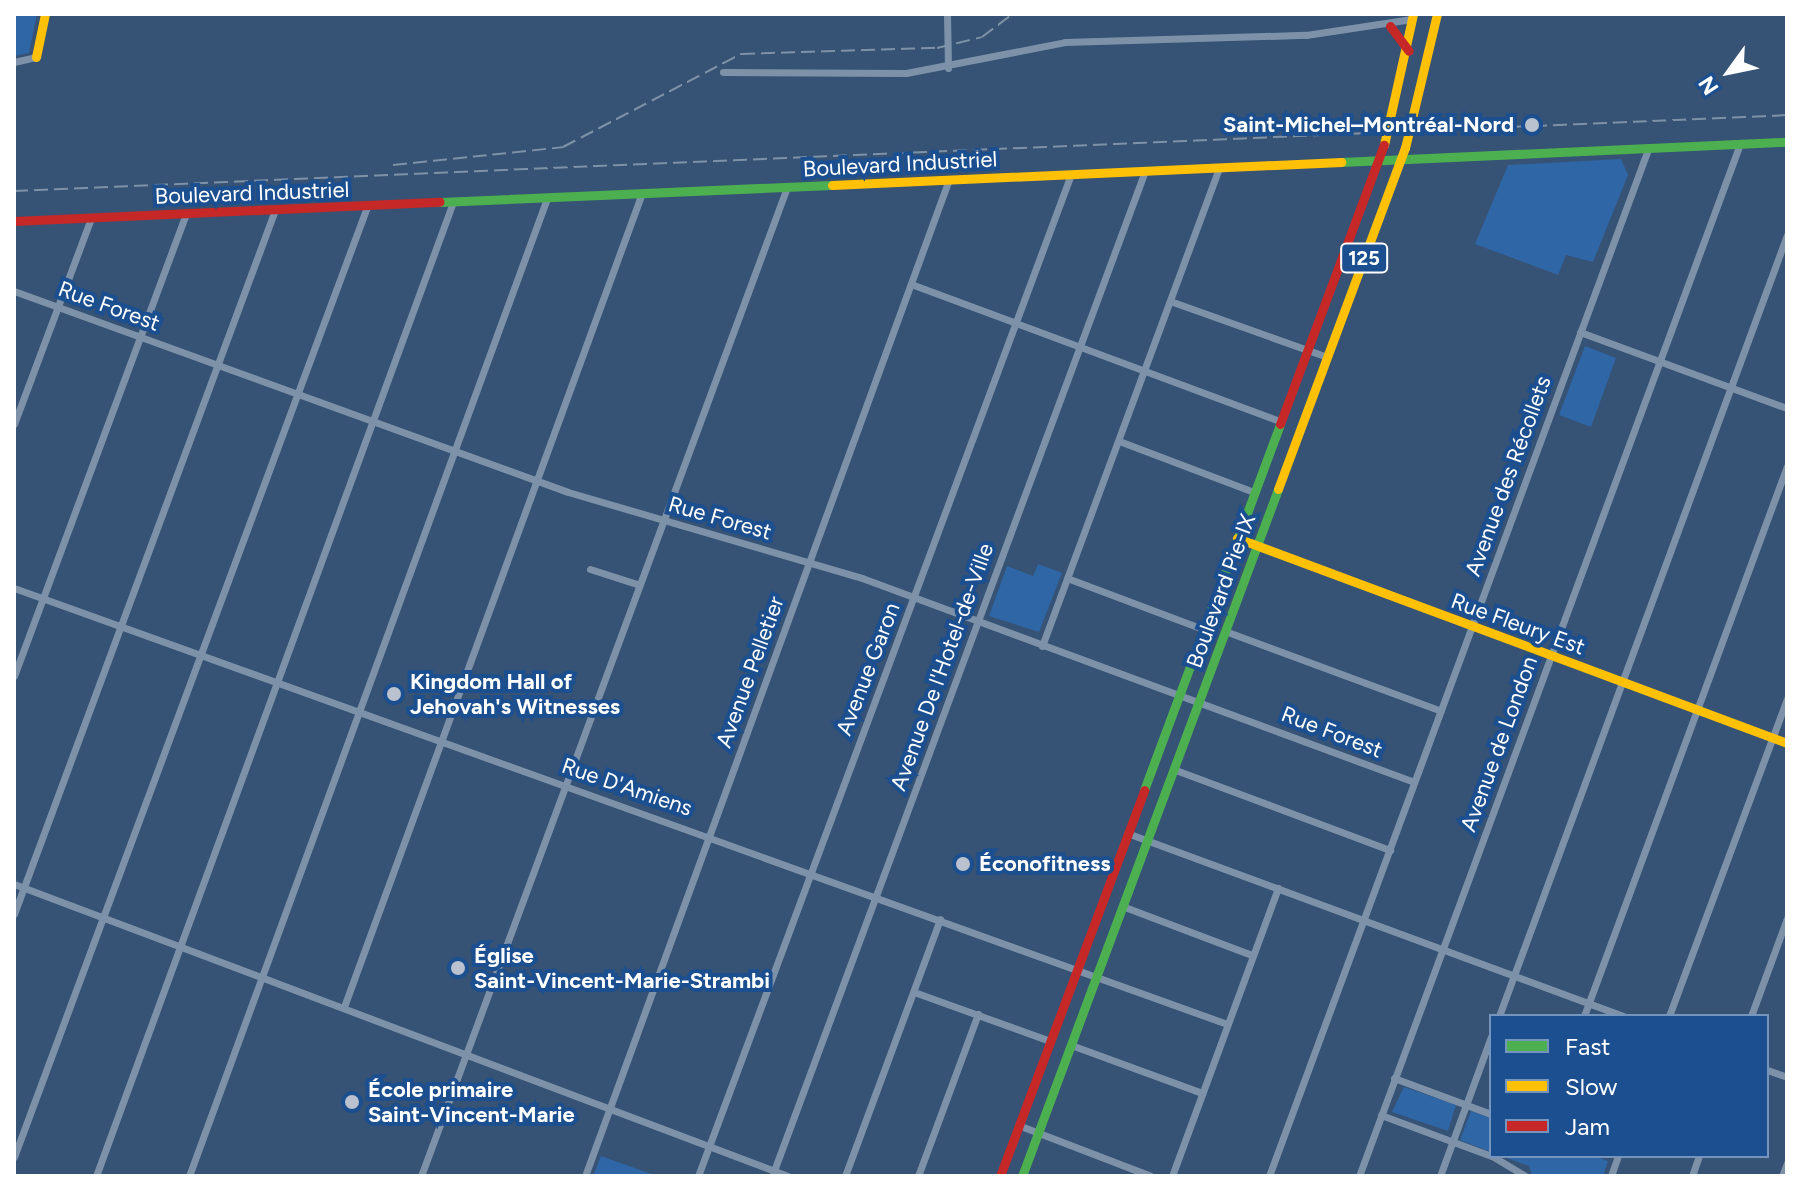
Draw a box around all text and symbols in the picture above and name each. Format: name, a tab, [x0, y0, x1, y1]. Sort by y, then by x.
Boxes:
north arrow	[1689, 32, 1769, 112]
text: N	[1693, 71, 1724, 100]
place label: Saint-Michel–Montréal-Nord	[1223, 112, 1514, 138]
marker: Saint-Michel–Montréal-Nord	[1521, 114, 1543, 136]
street label: Boulevard Industriel	[802, 146, 998, 182]
street label: Boulevard Industriel	[154, 176, 350, 210]
road number: 125	[1340, 242, 1388, 274]
street label: Rue Forest	[55, 275, 163, 337]
street label: Avenue des Récollets	[1459, 372, 1557, 580]
street label: Rue Forest	[665, 491, 775, 545]
street label: Boulevard Pie-IX	[1181, 511, 1261, 671]
street label: Avenue De l'Hotel-de-Ville	[885, 540, 999, 794]
street label: Rue Fleury Est	[1447, 588, 1589, 660]
street label: Avenue Pelletier	[710, 593, 790, 751]
street label: Avenue Garon	[831, 599, 905, 739]
street label: Avenue de London	[1455, 653, 1543, 835]
place label: Kingdom Hall of Jehovah's Witnesses	[410, 668, 620, 720]
marker: Kingdom Hall of Jehovah's Witnesses	[385, 685, 403, 703]
street label: Rue Forest	[1278, 701, 1386, 763]
street label: Rue D'Amiens	[558, 752, 696, 822]
place label: Éconofitness	[979, 851, 1110, 877]
marker: Éconofitness	[954, 855, 972, 873]
place label: Église Saint-Vincent-Marie-Strambi	[474, 942, 770, 994]
marker: Église Saint-Vincent-Marie-Strambi	[449, 959, 467, 977]
legend	[1489, 1014, 1769, 1158]
text: Fast	[1565, 1032, 1610, 1061]
text: Slow	[1565, 1072, 1617, 1101]
place label: École primaire Saint-Vincent-Marie	[368, 1076, 575, 1128]
marker: École primaire Saint-Vincent-Marie	[343, 1093, 361, 1111]
text: Jam	[1565, 1112, 1610, 1141]

